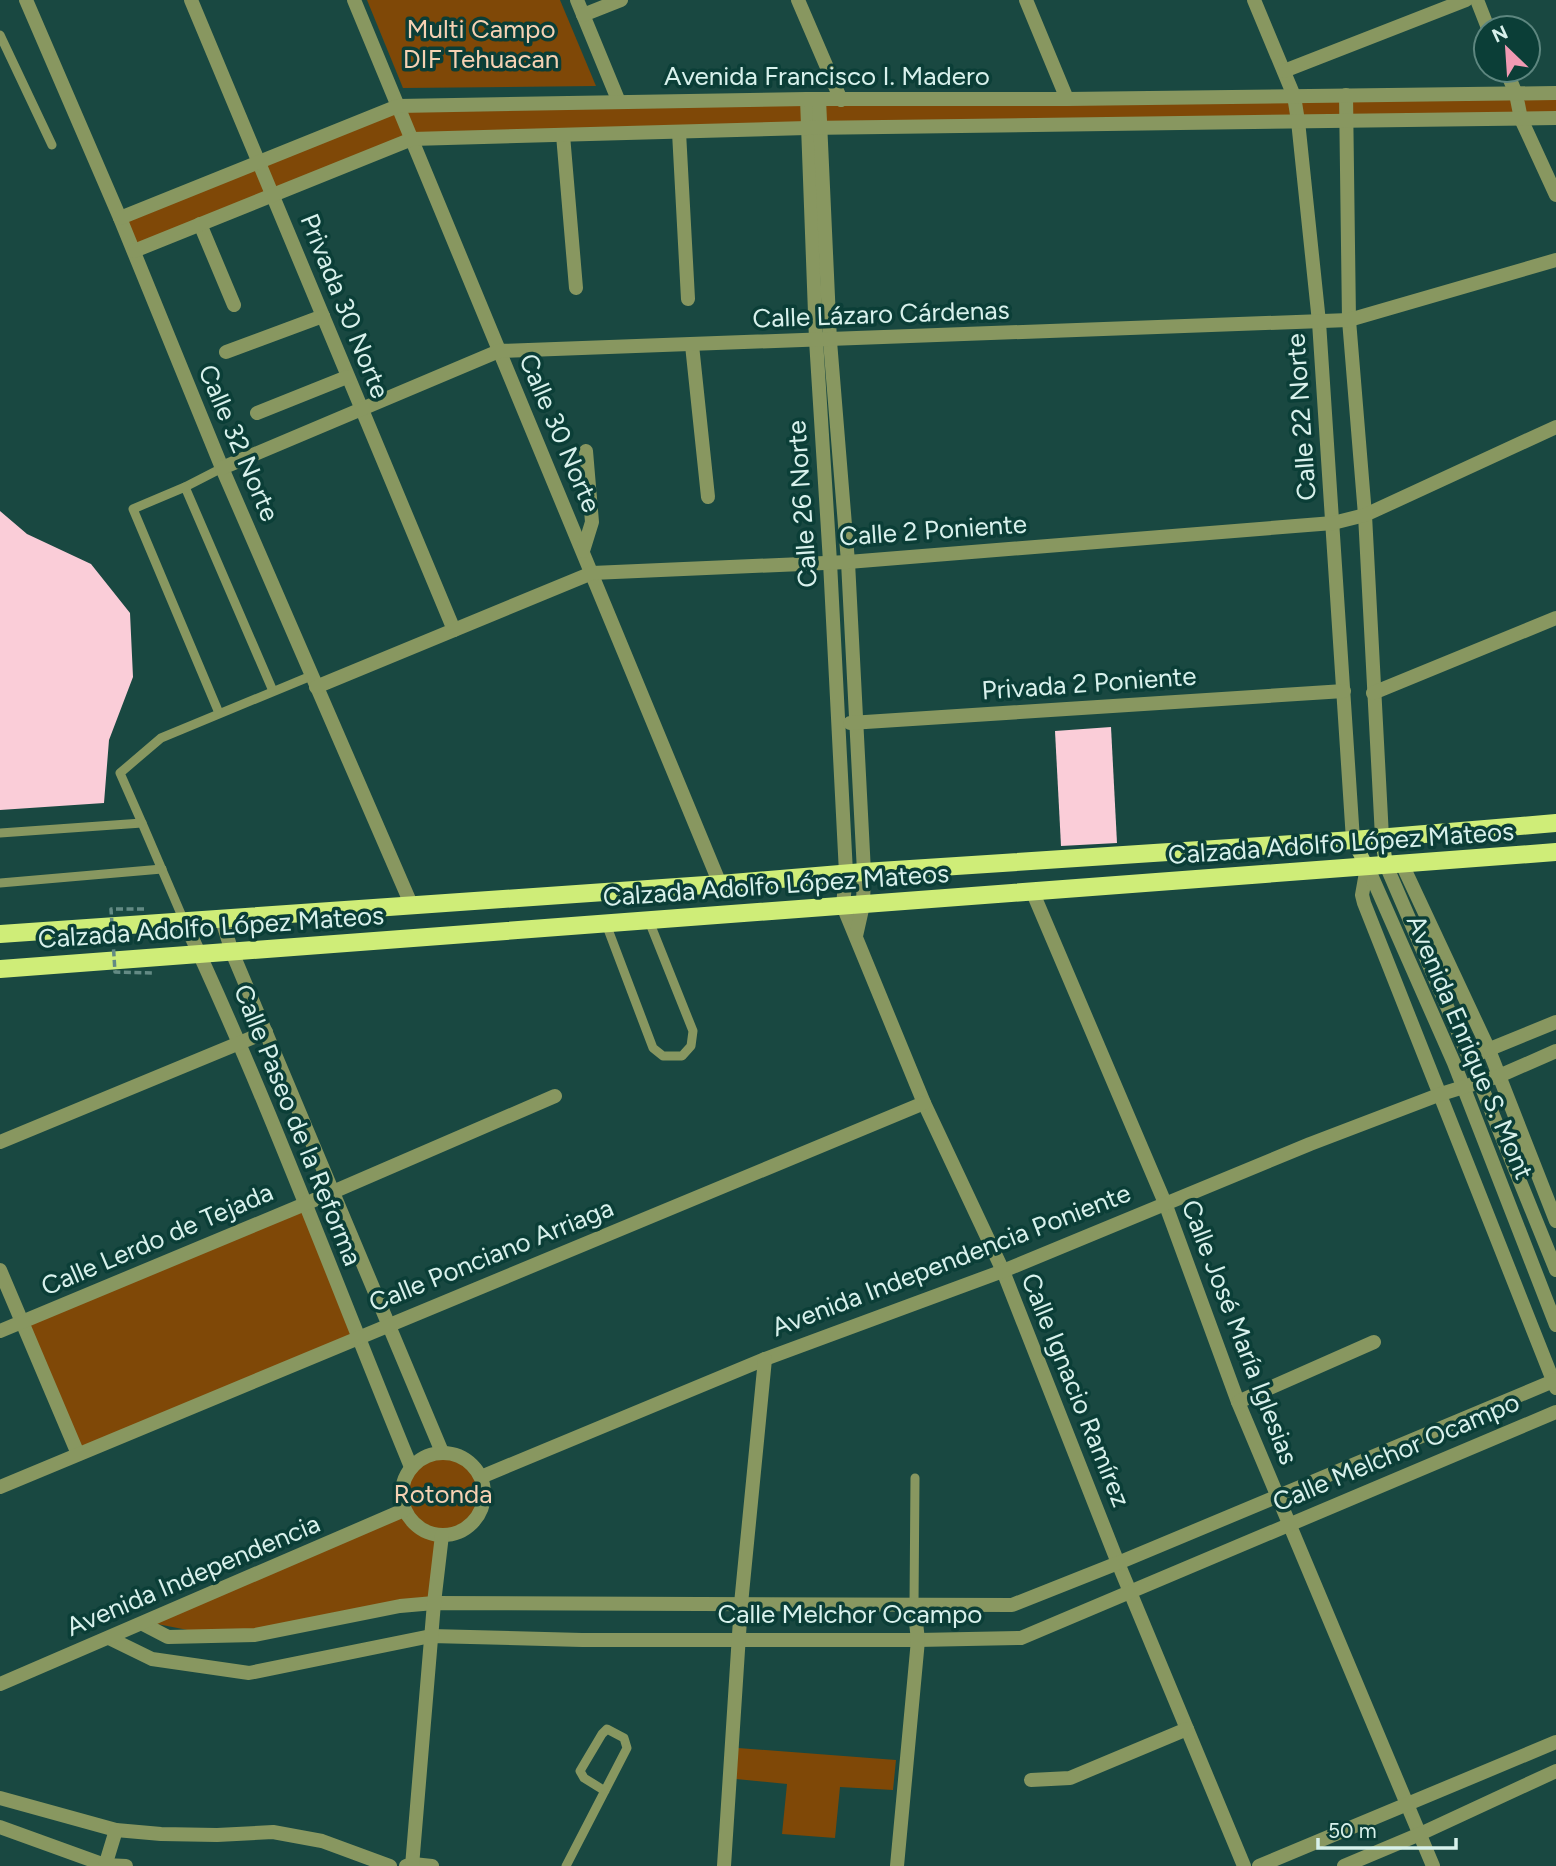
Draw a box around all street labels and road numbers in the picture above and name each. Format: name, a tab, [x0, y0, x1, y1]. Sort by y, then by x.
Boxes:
street label: Avenida Francisco I. Madero	[664, 60, 990, 92]
street label: Privada 30 Norte	[293, 209, 397, 403]
street label: Calle Lázaro Cárdenas	[752, 294, 1010, 334]
street label: Calle 22 Norte	[1279, 332, 1323, 502]
street label: Calle 30 Norte	[512, 349, 608, 517]
street label: Calle 32 Norte	[192, 360, 286, 526]
street label: Calle 26 Norte	[780, 419, 824, 589]
street label: Calle 2 Poniente	[838, 507, 1028, 553]
street label: Privada 2 Poniente	[981, 660, 1197, 706]
street label: Calzada Adolfo López Mateos	[1167, 815, 1515, 871]
street label: Calzada Adolfo López Mateos	[602, 857, 950, 913]
street label: Calzada Adolfo López Mateos	[37, 899, 385, 955]
street label: Avenida Enrique S. Mont	[1400, 910, 1540, 1184]
street label: Calle Paseo de la Reforma	[227, 980, 369, 1270]
street label: Calle Lerdo de Tejada	[36, 1176, 278, 1302]
street label: Avenida Independencia Poniente	[767, 1177, 1135, 1343]
street label: Calle Ponciano Arriaga	[364, 1191, 618, 1319]
street label: Calle José María Iglesias	[1175, 1195, 1305, 1469]
street label: Calle Ignacio Ramírez	[1014, 1268, 1138, 1512]
street label: Calle Melchor Ocampo	[1268, 1386, 1524, 1518]
street label: Avenida Independencia	[61, 1507, 325, 1643]
street label: Calle Melchor Ocampo	[718, 1598, 982, 1630]

